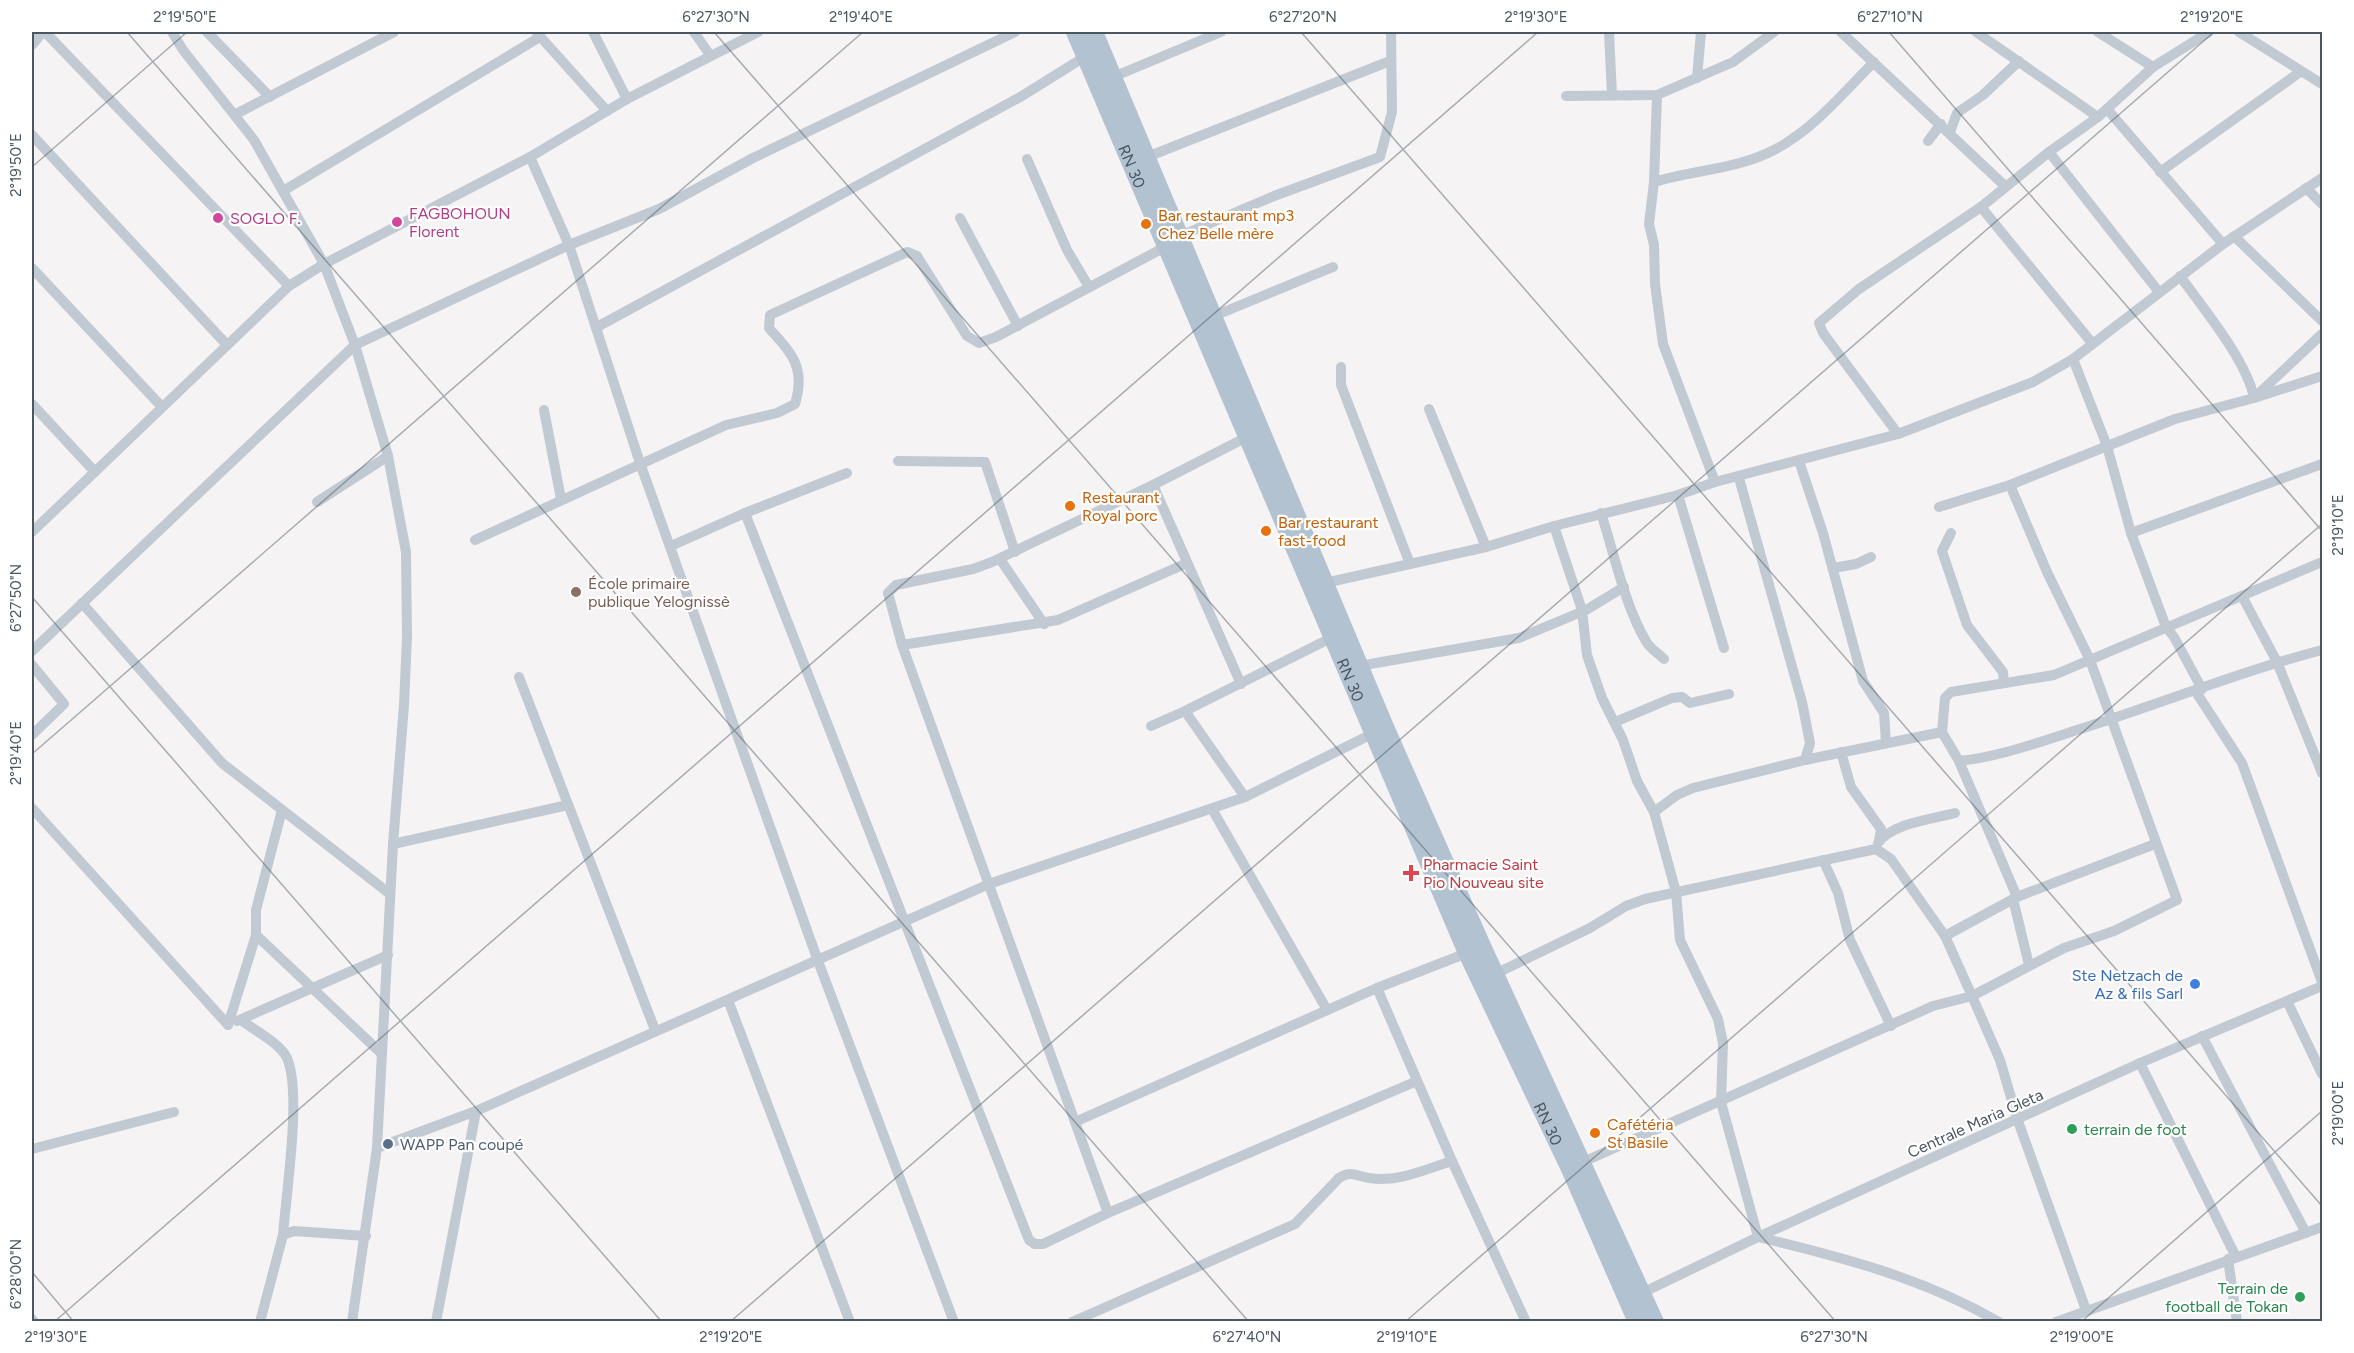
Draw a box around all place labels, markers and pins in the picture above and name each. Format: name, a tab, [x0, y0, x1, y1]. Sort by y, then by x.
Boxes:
place label: FAGBOHOUN Florent	[409, 204, 511, 241]
place label: Bar restaurant mp3 Chez Belle mère	[1158, 206, 1294, 243]
place label: SOGLO F.	[230, 209, 301, 228]
marker: SOGLO F.	[211, 211, 225, 225]
marker: FAGBOHOUN Florent	[390, 215, 404, 229]
marker: Bar restaurant mp3 Chez Belle mère	[1139, 217, 1153, 231]
place label: Restaurant Royal porc	[1082, 488, 1160, 525]
marker: Restaurant Royal porc	[1063, 499, 1077, 513]
place label: Bar restaurant fast-food	[1278, 513, 1379, 550]
marker: Bar restaurant fast-food	[1259, 524, 1273, 538]
place label: École primaire publique Yelognissè	[588, 574, 730, 611]
marker: École primaire publique Yelognissè	[569, 585, 583, 599]
place label: Pharmacie Saint Pio Nouveau site	[1423, 855, 1544, 892]
marker: Pharmacie Saint Pio Nouveau site	[1404, 866, 1418, 880]
place label: Ste Netzach de Az & fils Sarl	[2072, 966, 2183, 1003]
marker: Ste Netzach de Az & fils Sarl	[2188, 977, 2202, 991]
place label: Cafétéria St Basile	[1607, 1115, 1673, 1152]
place label: terrain de foot	[2084, 1120, 2187, 1139]
marker: terrain de foot	[2065, 1122, 2079, 1136]
marker: Cafétéria St Basile	[1588, 1126, 1602, 1140]
place label: WAPP Pan coupé	[400, 1135, 524, 1154]
marker: WAPP Pan coupé	[381, 1137, 395, 1151]
place label: Terrain de football de Tokan	[2165, 1279, 2288, 1316]
marker: Terrain de football de Tokan	[2293, 1290, 2307, 1304]

